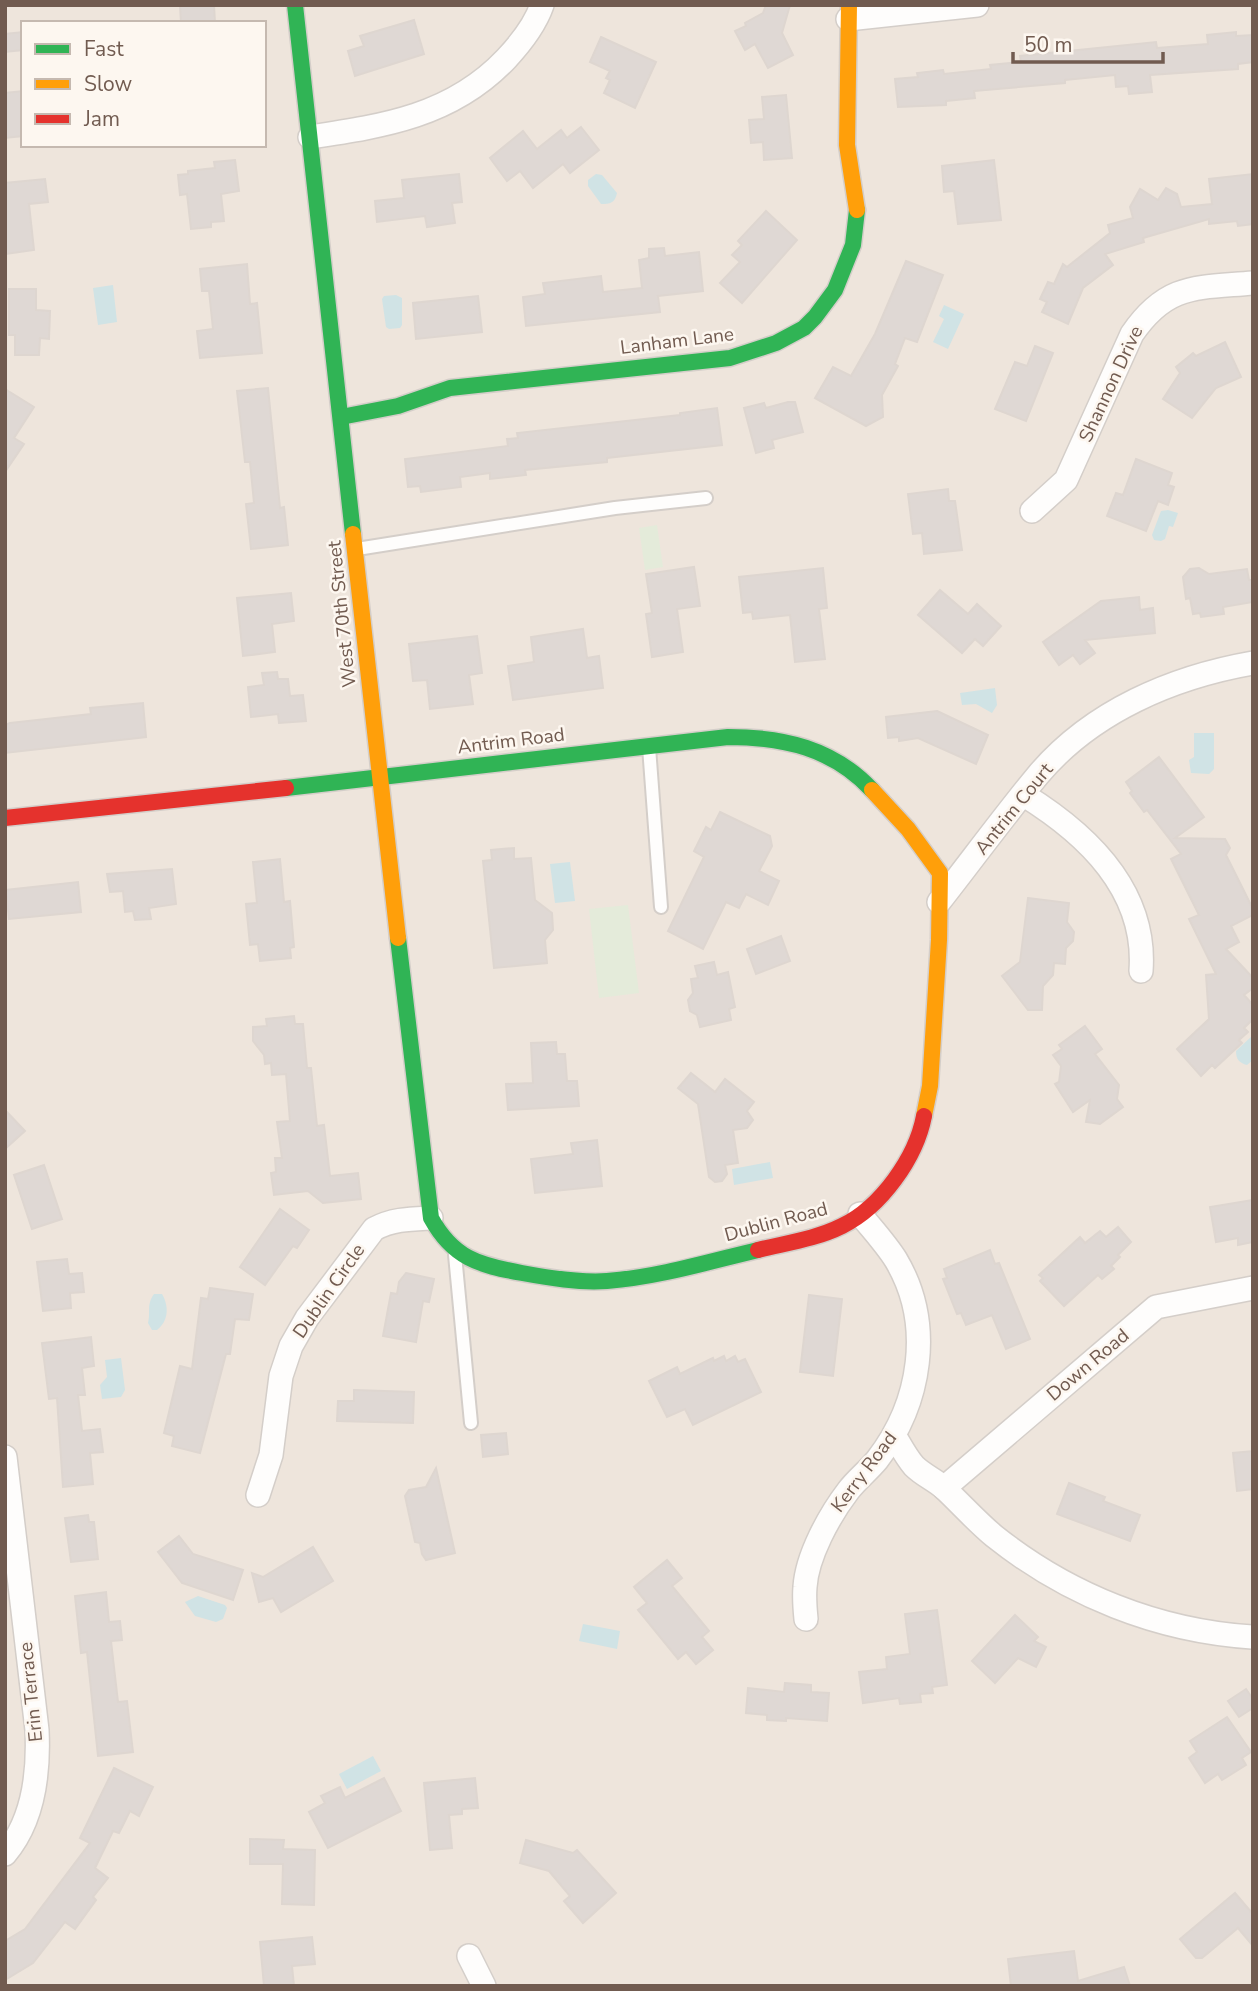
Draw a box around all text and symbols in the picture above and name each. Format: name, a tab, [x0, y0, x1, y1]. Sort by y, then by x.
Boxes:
legend	[21, 21, 266, 147]
scale bar	[1013, 21, 1164, 65]
text: 50 m	[1024, 31, 1073, 59]
text: Fast	[84, 35, 124, 63]
text: Slow	[84, 70, 133, 98]
text: Jam	[83, 105, 120, 133]
street label: Lanham Lane	[619, 321, 735, 361]
street label: Shannon Drive	[1073, 322, 1149, 446]
street label: West 70th Street	[321, 539, 363, 689]
street label: Antrim Road	[456, 722, 566, 760]
street label: Antrim Court	[969, 757, 1059, 860]
street label: Dublin Road	[722, 1196, 830, 1248]
street label: Dublin Circle	[287, 1239, 371, 1343]
street label: Down Road	[1041, 1323, 1135, 1407]
street label: Kerry Road	[825, 1426, 903, 1518]
street label: Erin Terrace	[13, 1641, 49, 1743]

